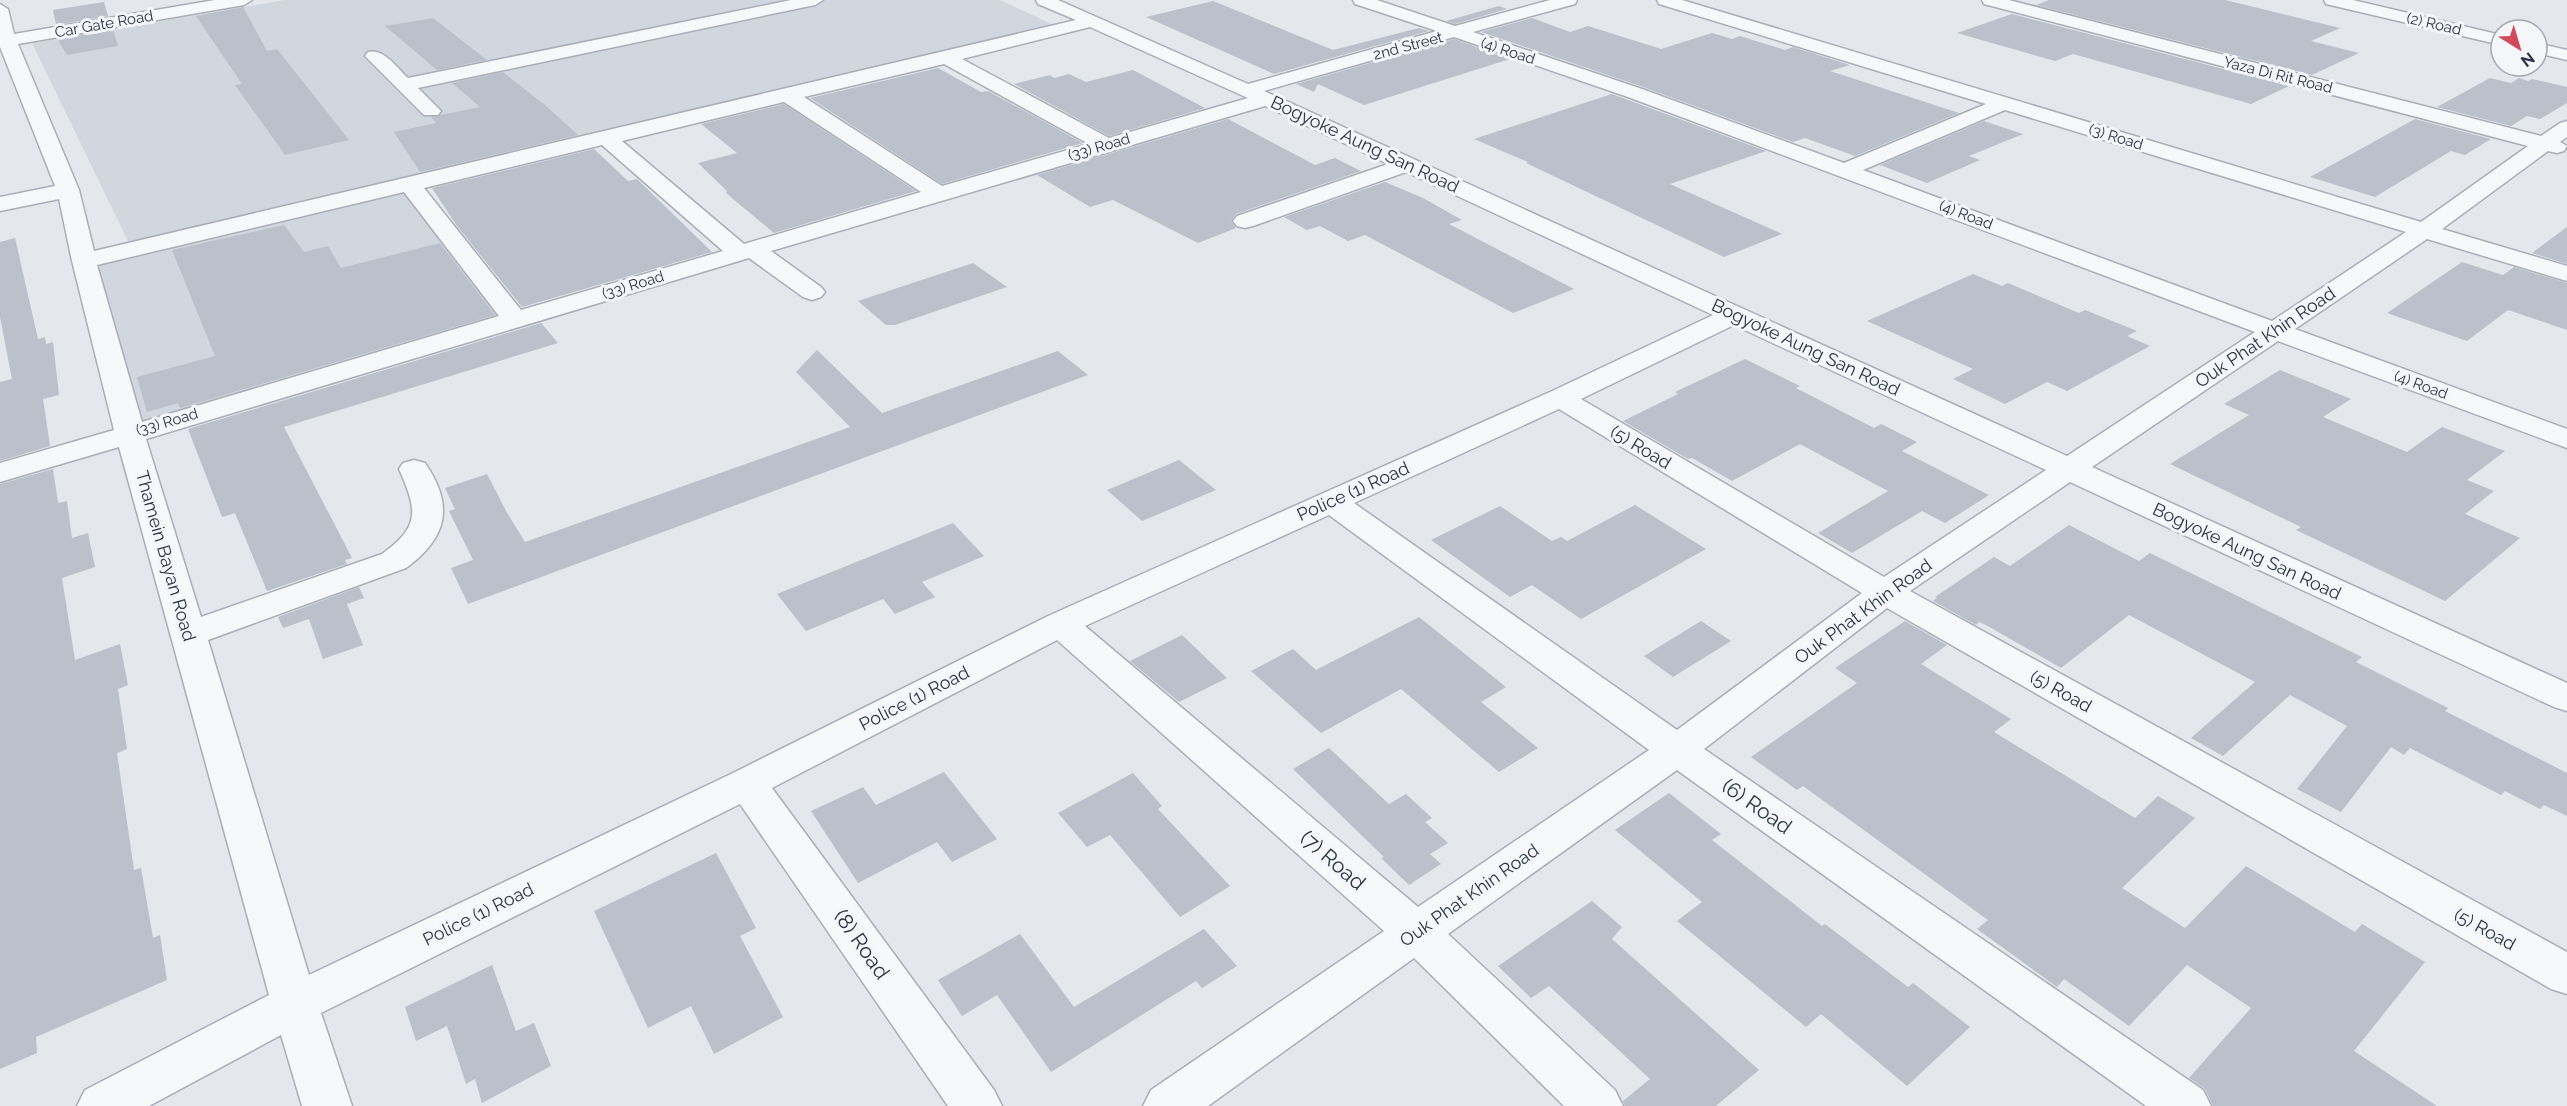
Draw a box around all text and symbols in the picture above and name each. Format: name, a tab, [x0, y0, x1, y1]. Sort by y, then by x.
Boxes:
street label: Car Gate Road	[53, 6, 155, 42]
street label: (2) Road	[2405, 9, 2463, 39]
north arrow	[2489, 18, 2549, 78]
street label: 2nd Street	[1371, 28, 1445, 64]
street label: (4) Road	[1479, 34, 1537, 68]
text: N	[2517, 48, 2538, 71]
street label: Yaza Di Rit Road	[2222, 53, 2334, 97]
street label: Bogyoke Aung San Road	[1267, 91, 1463, 197]
street label: (3) Road	[2087, 120, 2145, 154]
street label: (33) Road	[1066, 130, 1132, 164]
street label: (4) Road	[1937, 197, 1995, 233]
street label: (33) Road	[600, 267, 666, 303]
street label: Ouk Phat Khin Road	[2191, 282, 2339, 392]
street label: Bogyoke Aung San Road	[1708, 294, 1904, 400]
street label: (4) Road	[2392, 367, 2450, 403]
street label: (33) Road	[134, 405, 200, 439]
street label: (5) Road	[1607, 421, 1675, 473]
street label: Police (1) Road	[1294, 457, 1412, 525]
street label: Thamein Bayan Road	[132, 468, 200, 644]
street label: Bogyoke Aung San Road	[2149, 498, 2345, 604]
street label: Ouk Phat Khin Road	[1790, 554, 1936, 668]
street label: Police (1) Road	[855, 661, 973, 735]
street label: (5) Road	[2027, 666, 2095, 716]
street label: (6) Road	[1717, 773, 1797, 839]
street label: (7) Road	[1295, 825, 1371, 895]
street label: Ouk Phat Khin Road	[1396, 839, 1542, 951]
street label: Police (1) Road	[419, 878, 537, 950]
street label: (8) Road	[829, 904, 895, 984]
street label: (5) Road	[2451, 904, 2519, 954]

